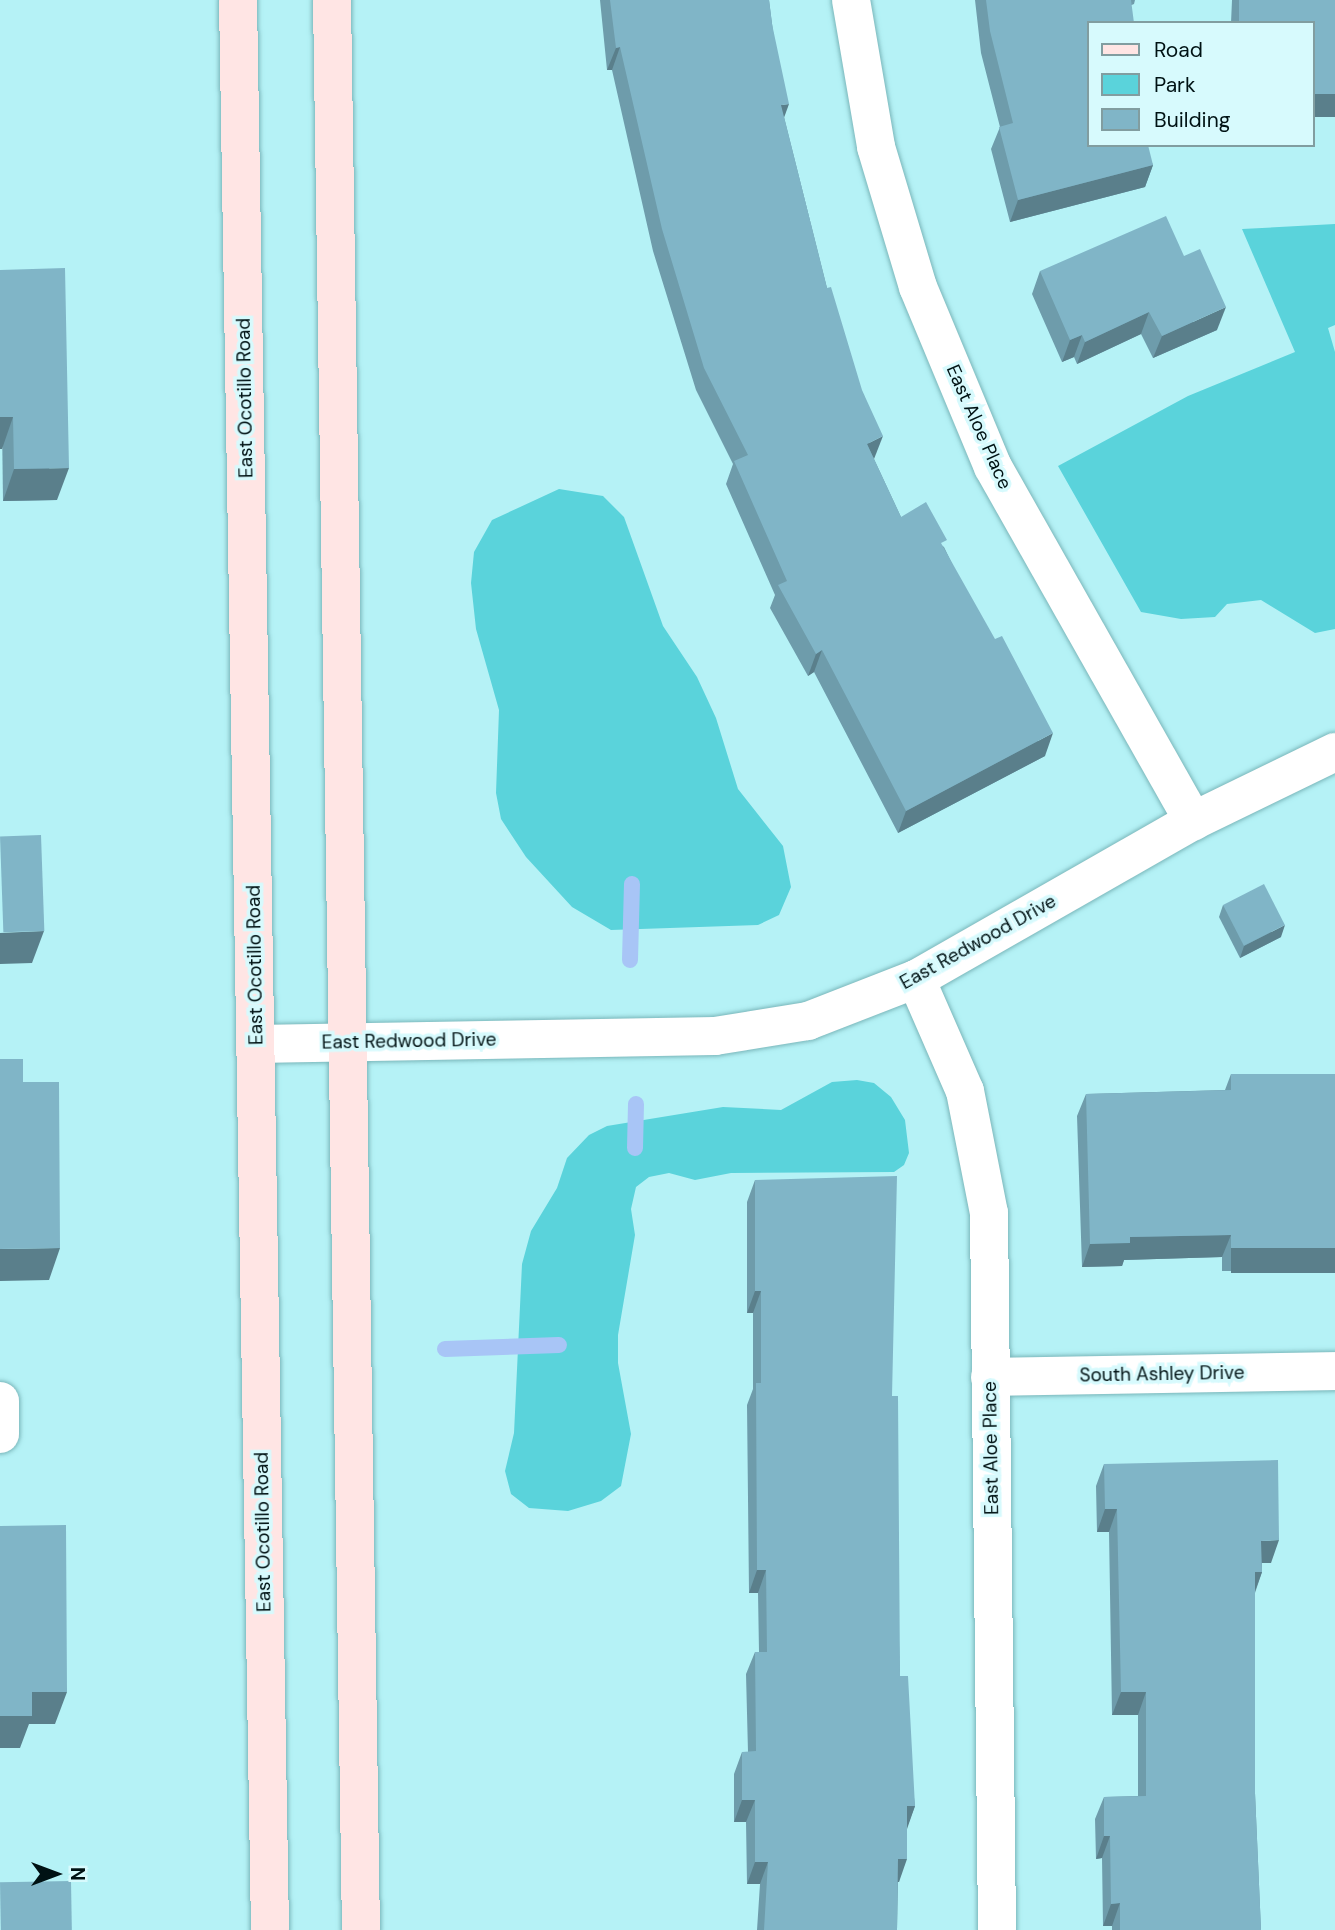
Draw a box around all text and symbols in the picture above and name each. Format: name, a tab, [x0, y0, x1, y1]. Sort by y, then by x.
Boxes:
legend	[1086, 21, 1314, 147]
text: Road	[1154, 36, 1203, 64]
text: Park	[1154, 71, 1195, 99]
text: Building	[1154, 106, 1230, 134]
street label: East Ocotillo Road	[232, 318, 258, 478]
street label: East Aloe Place	[941, 361, 1017, 493]
street label: East Ocotillo Road	[242, 885, 268, 1045]
street label: East Redwood Drive	[896, 890, 1060, 994]
street label: East Redwood Drive	[321, 1028, 497, 1054]
street label: South Ashley Drive	[1079, 1361, 1245, 1387]
street label: East Aloe Place	[978, 1381, 1004, 1515]
street label: East Ocotillo Road	[250, 1452, 276, 1612]
north arrow	[21, 1839, 91, 1909]
text: N	[65, 1867, 90, 1881]

